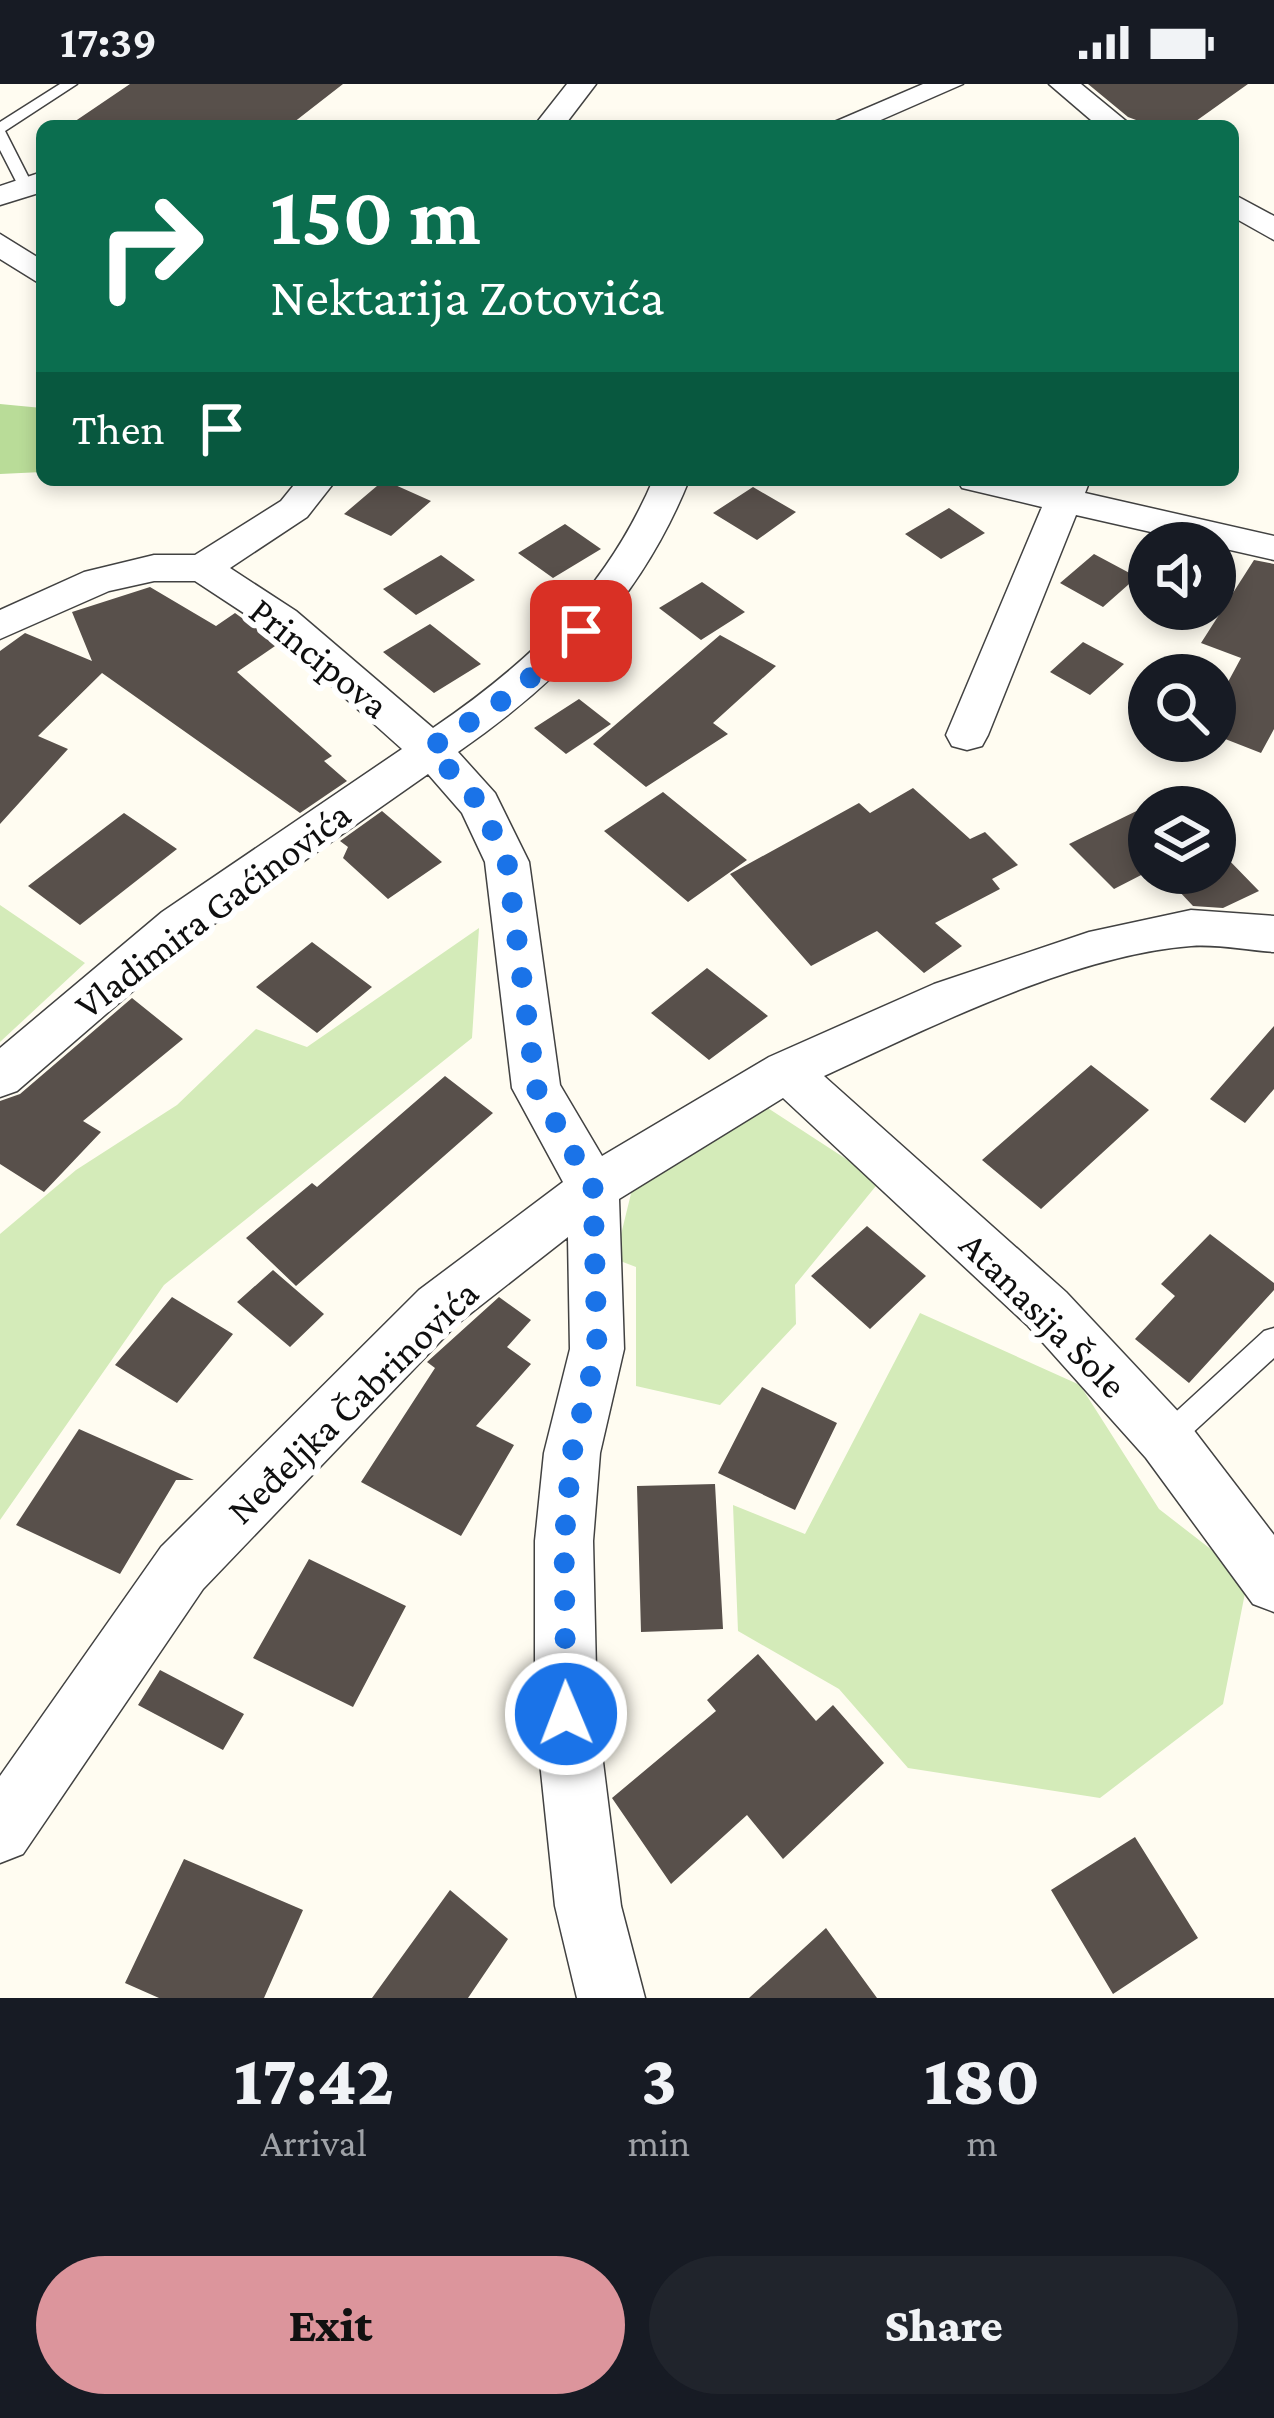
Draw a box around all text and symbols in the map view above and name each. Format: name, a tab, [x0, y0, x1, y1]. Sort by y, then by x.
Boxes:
text: 17:39	[60, 17, 157, 67]
icon: right	[72, 168, 228, 324]
text: 150 m	[270, 169, 481, 262]
text: Nektarija Zotovića	[270, 267, 665, 327]
icon: arrive	[189, 396, 255, 462]
text: Then	[72, 404, 165, 454]
map controls	[1128, 522, 1236, 894]
button: sound	[1128, 522, 1236, 630]
pin	[530, 580, 632, 682]
street label: Principova	[241, 588, 398, 727]
icon: arrive	[548, 598, 614, 664]
button: search	[1128, 654, 1236, 762]
button: layers	[1128, 786, 1236, 894]
street label: Vladimira Gaćinovića	[66, 792, 358, 1027]
street label: Atanasija Šole	[950, 1222, 1136, 1408]
street label: Neđeljka Čabrinovića	[218, 1271, 488, 1533]
position arrow	[503, 1651, 629, 1777]
text: 17:42	[234, 2039, 394, 2119]
text: 3	[641, 2039, 677, 2119]
text: 180	[924, 2039, 1040, 2119]
text: Arrival	[261, 2121, 367, 2164]
text: min	[628, 2121, 690, 2164]
text: m	[966, 2121, 998, 2164]
button: Exit	[36, 2256, 625, 2394]
button: Share	[649, 2256, 1238, 2394]

